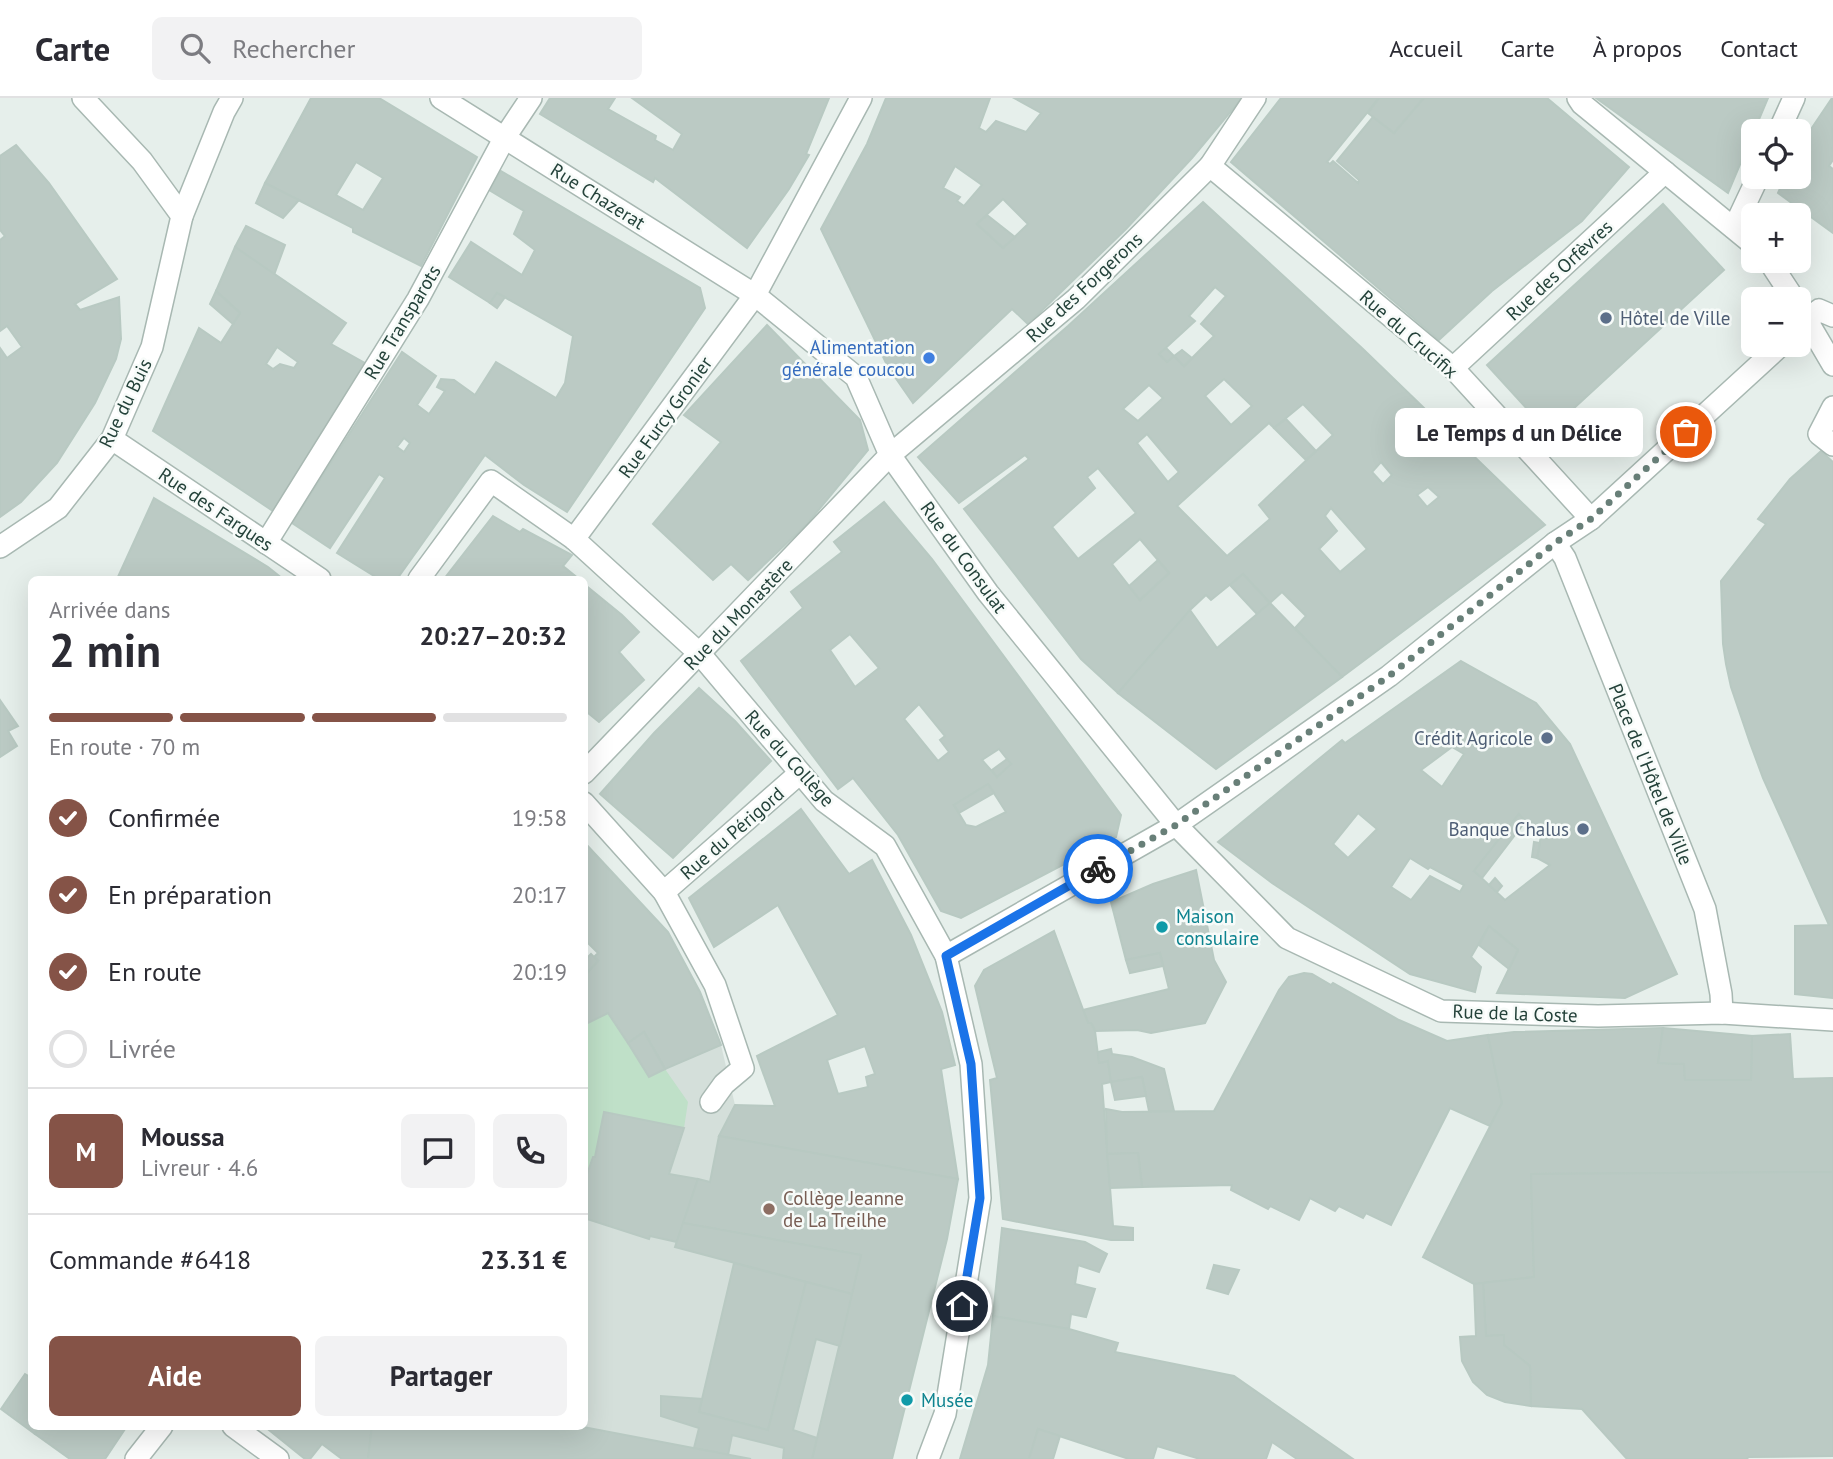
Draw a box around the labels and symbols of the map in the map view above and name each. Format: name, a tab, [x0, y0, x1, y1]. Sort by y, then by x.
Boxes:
street label: Rue Chazerat	[546, 157, 650, 235]
street label: Rue des Orfèvres	[1501, 215, 1617, 325]
street label: Rue des Forgerons	[1021, 227, 1147, 347]
street label: Rue Transparots	[358, 260, 446, 384]
street label: Rue du Crucifix	[1355, 285, 1463, 383]
place label: Hôtel de Ville	[1620, 306, 1730, 330]
marker: Hôtel de Ville	[1598, 310, 1614, 326]
place label: Alimentation générale coucou	[782, 335, 915, 381]
marker: Alimentation générale coucou	[921, 350, 937, 366]
street label: Rue Furcy Gronier	[613, 351, 717, 482]
street label: Rue du Buis	[93, 355, 157, 451]
pin	[1656, 402, 1716, 462]
callout: Le Temps d un Délice	[1396, 408, 1644, 456]
street label: Rue des Fargues	[154, 462, 278, 556]
street label: Rue du Consulat	[915, 497, 1013, 618]
street label: Rue du Monastère	[678, 553, 798, 675]
street label: Place de l'Hôtel de Ville	[1604, 680, 1698, 868]
street label: Rue du Collège	[740, 704, 840, 812]
place label: Crédit Agricole	[1414, 726, 1533, 750]
marker: Crédit Agricole	[1539, 730, 1555, 746]
street label: Rue du Périgord	[675, 781, 789, 885]
place label: Banque Chalus	[1448, 817, 1569, 841]
marker: Banque Chalus	[1575, 821, 1591, 837]
courier	[1063, 834, 1133, 904]
place label: Maison consulaire	[1176, 904, 1259, 950]
marker: Maison consulaire	[1154, 919, 1170, 935]
street label: Rue de la Coste	[1452, 999, 1578, 1027]
place label: Collège Jeanne de La Treilhe	[783, 1186, 904, 1232]
marker: Collège Jeanne de La Treilhe	[761, 1201, 777, 1217]
pin	[932, 1276, 992, 1336]
place label: Musée	[921, 1388, 973, 1412]
marker: Musée	[899, 1392, 915, 1408]

